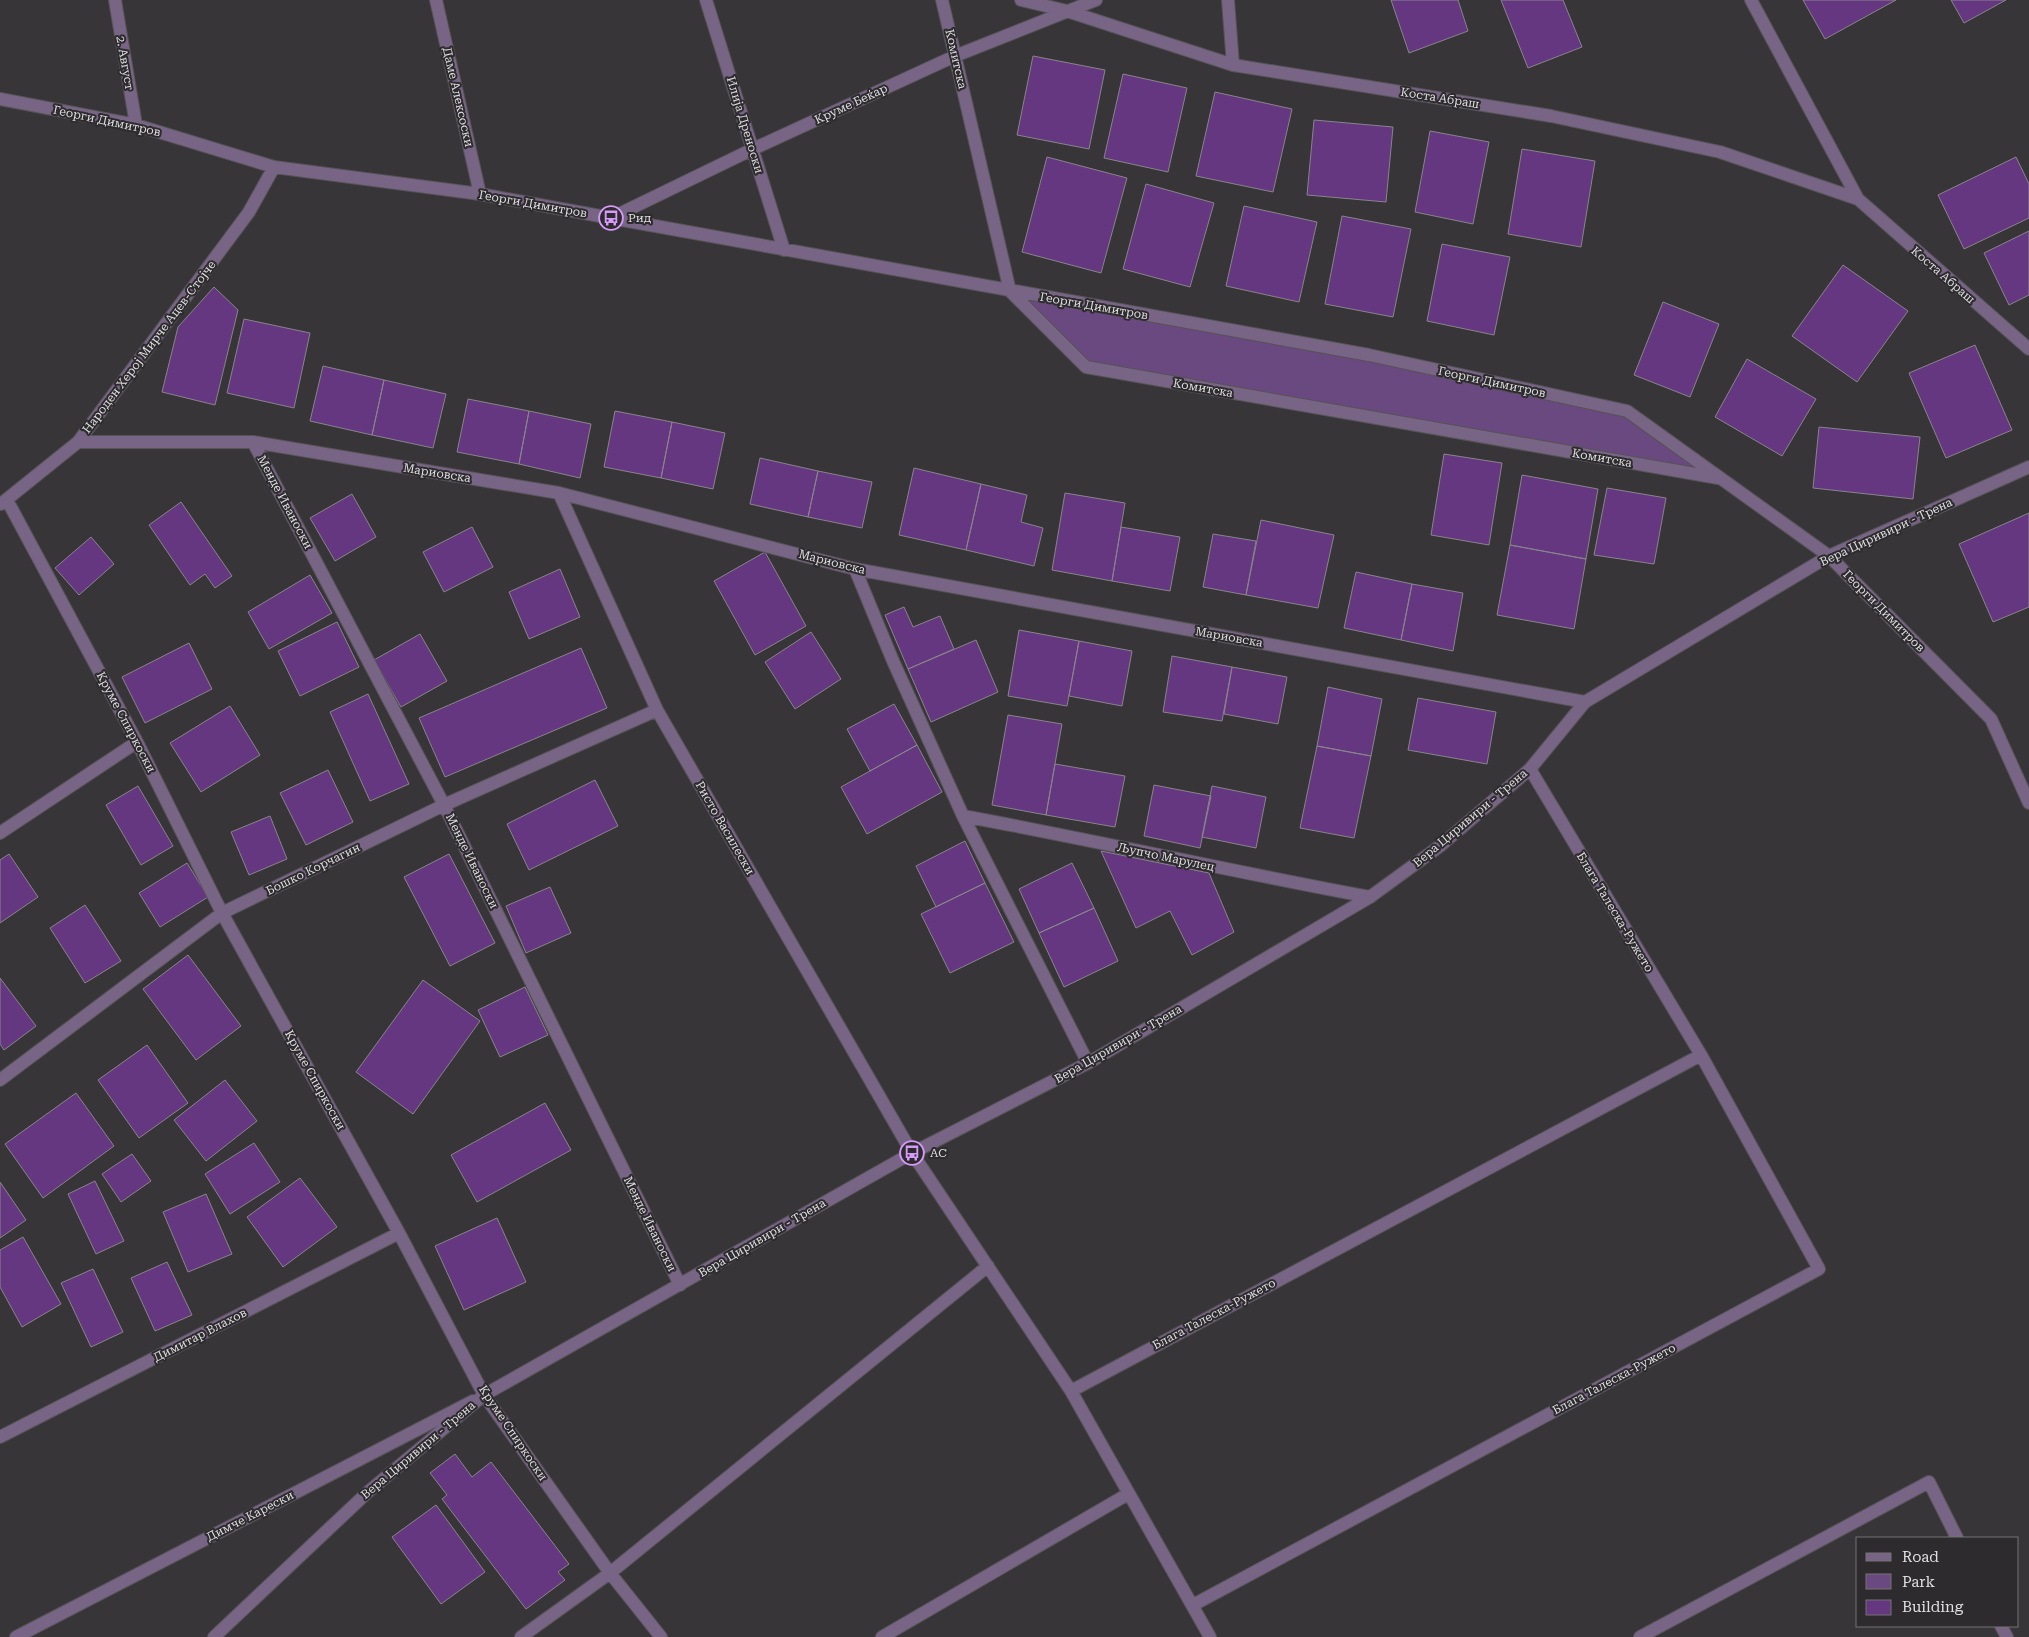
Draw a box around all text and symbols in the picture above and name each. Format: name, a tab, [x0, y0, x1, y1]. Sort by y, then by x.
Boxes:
street label: Комитска	[942, 28, 970, 91]
street label: 2. Август	[113, 35, 137, 91]
street label: Даме Алексоски	[440, 46, 476, 148]
street label: Илија Дреноски	[724, 75, 766, 175]
street label: Круме Беќар	[812, 81, 890, 127]
street label: Коста Абраш	[1400, 85, 1480, 111]
street label: Георги Димитров	[52, 103, 162, 139]
street label: Георги Димитров	[478, 188, 588, 220]
bus stop icon: Рид	[598, 205, 624, 231]
place label: Рид	[628, 211, 652, 225]
street label: Коста Абраш	[1908, 244, 1978, 306]
street label: Народен Херој Мирче Ацев-Стојче	[79, 258, 219, 436]
street label: Георги Димитров	[1039, 290, 1149, 322]
street label: Георги Димитров	[1437, 364, 1547, 400]
street label: Комитска	[1172, 376, 1235, 400]
street label: Комитска	[1571, 446, 1634, 470]
street label: Менде Иваноски	[254, 453, 316, 551]
street label: Мариовска	[402, 461, 472, 485]
street label: Вера Циривири - Трена	[1818, 495, 1955, 569]
street label: Мариовска	[797, 547, 867, 577]
street label: Георги Димитров	[1840, 567, 1928, 655]
street label: Мариовска	[1194, 624, 1264, 650]
street label: Круме Спиркоски	[94, 669, 158, 775]
street label: Вера Циривири - Трена	[1410, 766, 1530, 870]
street label: Ристо Василески	[693, 779, 757, 877]
street label: Менде Иваноски	[443, 811, 501, 911]
street label: Бошко Корчагин	[264, 840, 363, 898]
street label: Љупчо Марулец	[1116, 840, 1216, 874]
street label: Блага Талеска-Ружето	[1574, 849, 1656, 975]
street label: Вера Циривири - Трена	[1052, 1002, 1185, 1086]
street label: Круме Спиркоски	[282, 1028, 348, 1132]
bus stop icon: АС	[899, 1140, 925, 1166]
place label: АС	[930, 1146, 947, 1160]
street label: Менде Иваноски	[621, 1174, 679, 1274]
street label: Вера Циривири - Трена	[696, 1196, 829, 1280]
street label: Блага Талеска-Ружето	[1150, 1276, 1278, 1352]
street label: Димитар Влахов	[151, 1305, 249, 1365]
street label: Блага Талеска-Ружето	[1550, 1341, 1678, 1417]
street label: Круме Спиркоски	[476, 1383, 550, 1483]
street label: Вера Циривири - Трена	[358, 1398, 478, 1502]
street label: Димче Карески	[204, 1488, 296, 1544]
legend	[1856, 1537, 2019, 1627]
text: Road	[1902, 1548, 1939, 1566]
text: Park	[1902, 1573, 1936, 1591]
text: Building	[1902, 1598, 1964, 1616]

